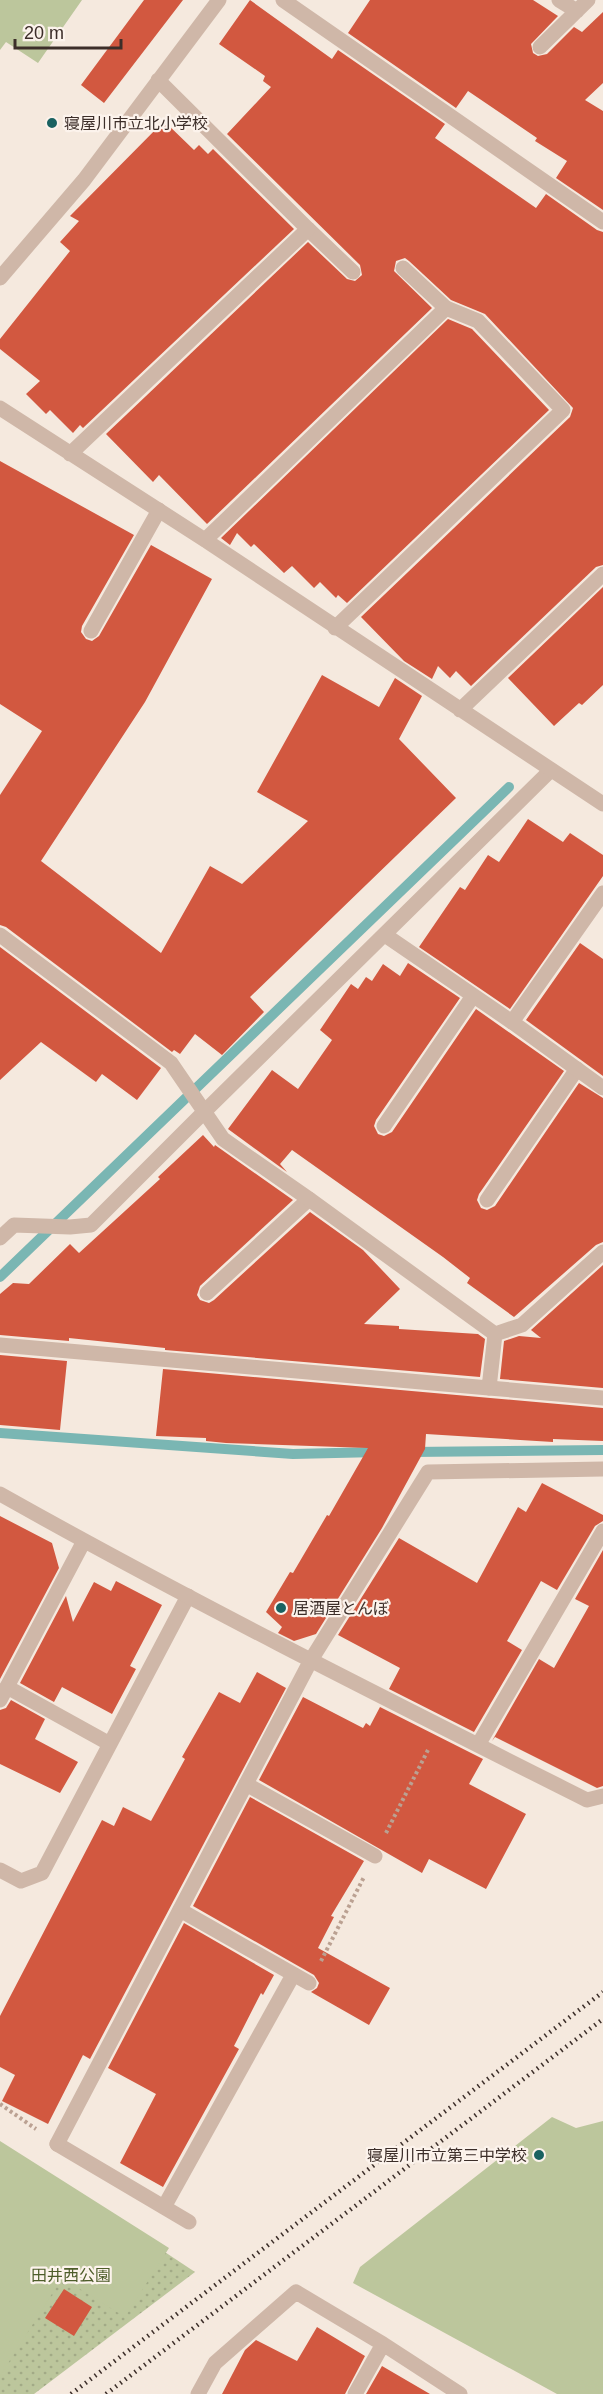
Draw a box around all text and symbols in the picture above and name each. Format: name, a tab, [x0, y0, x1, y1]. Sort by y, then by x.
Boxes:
scale bar	[15, 12, 122, 50]
text: 20 m	[24, 23, 64, 43]
place label: 寝屋川市立北小学校	[64, 115, 208, 132]
marker: 寝屋川市立北小学校	[45, 116, 59, 130]
place label: 居酒屋とんぼ	[293, 1600, 389, 1617]
marker: 居酒屋とんぼ	[274, 1601, 288, 1615]
place label: 寝屋川市立第三中学校	[367, 2147, 527, 2164]
marker: 寝屋川市立第三中学校	[532, 2148, 546, 2162]
park label: 田井西公園	[31, 2267, 111, 2284]

